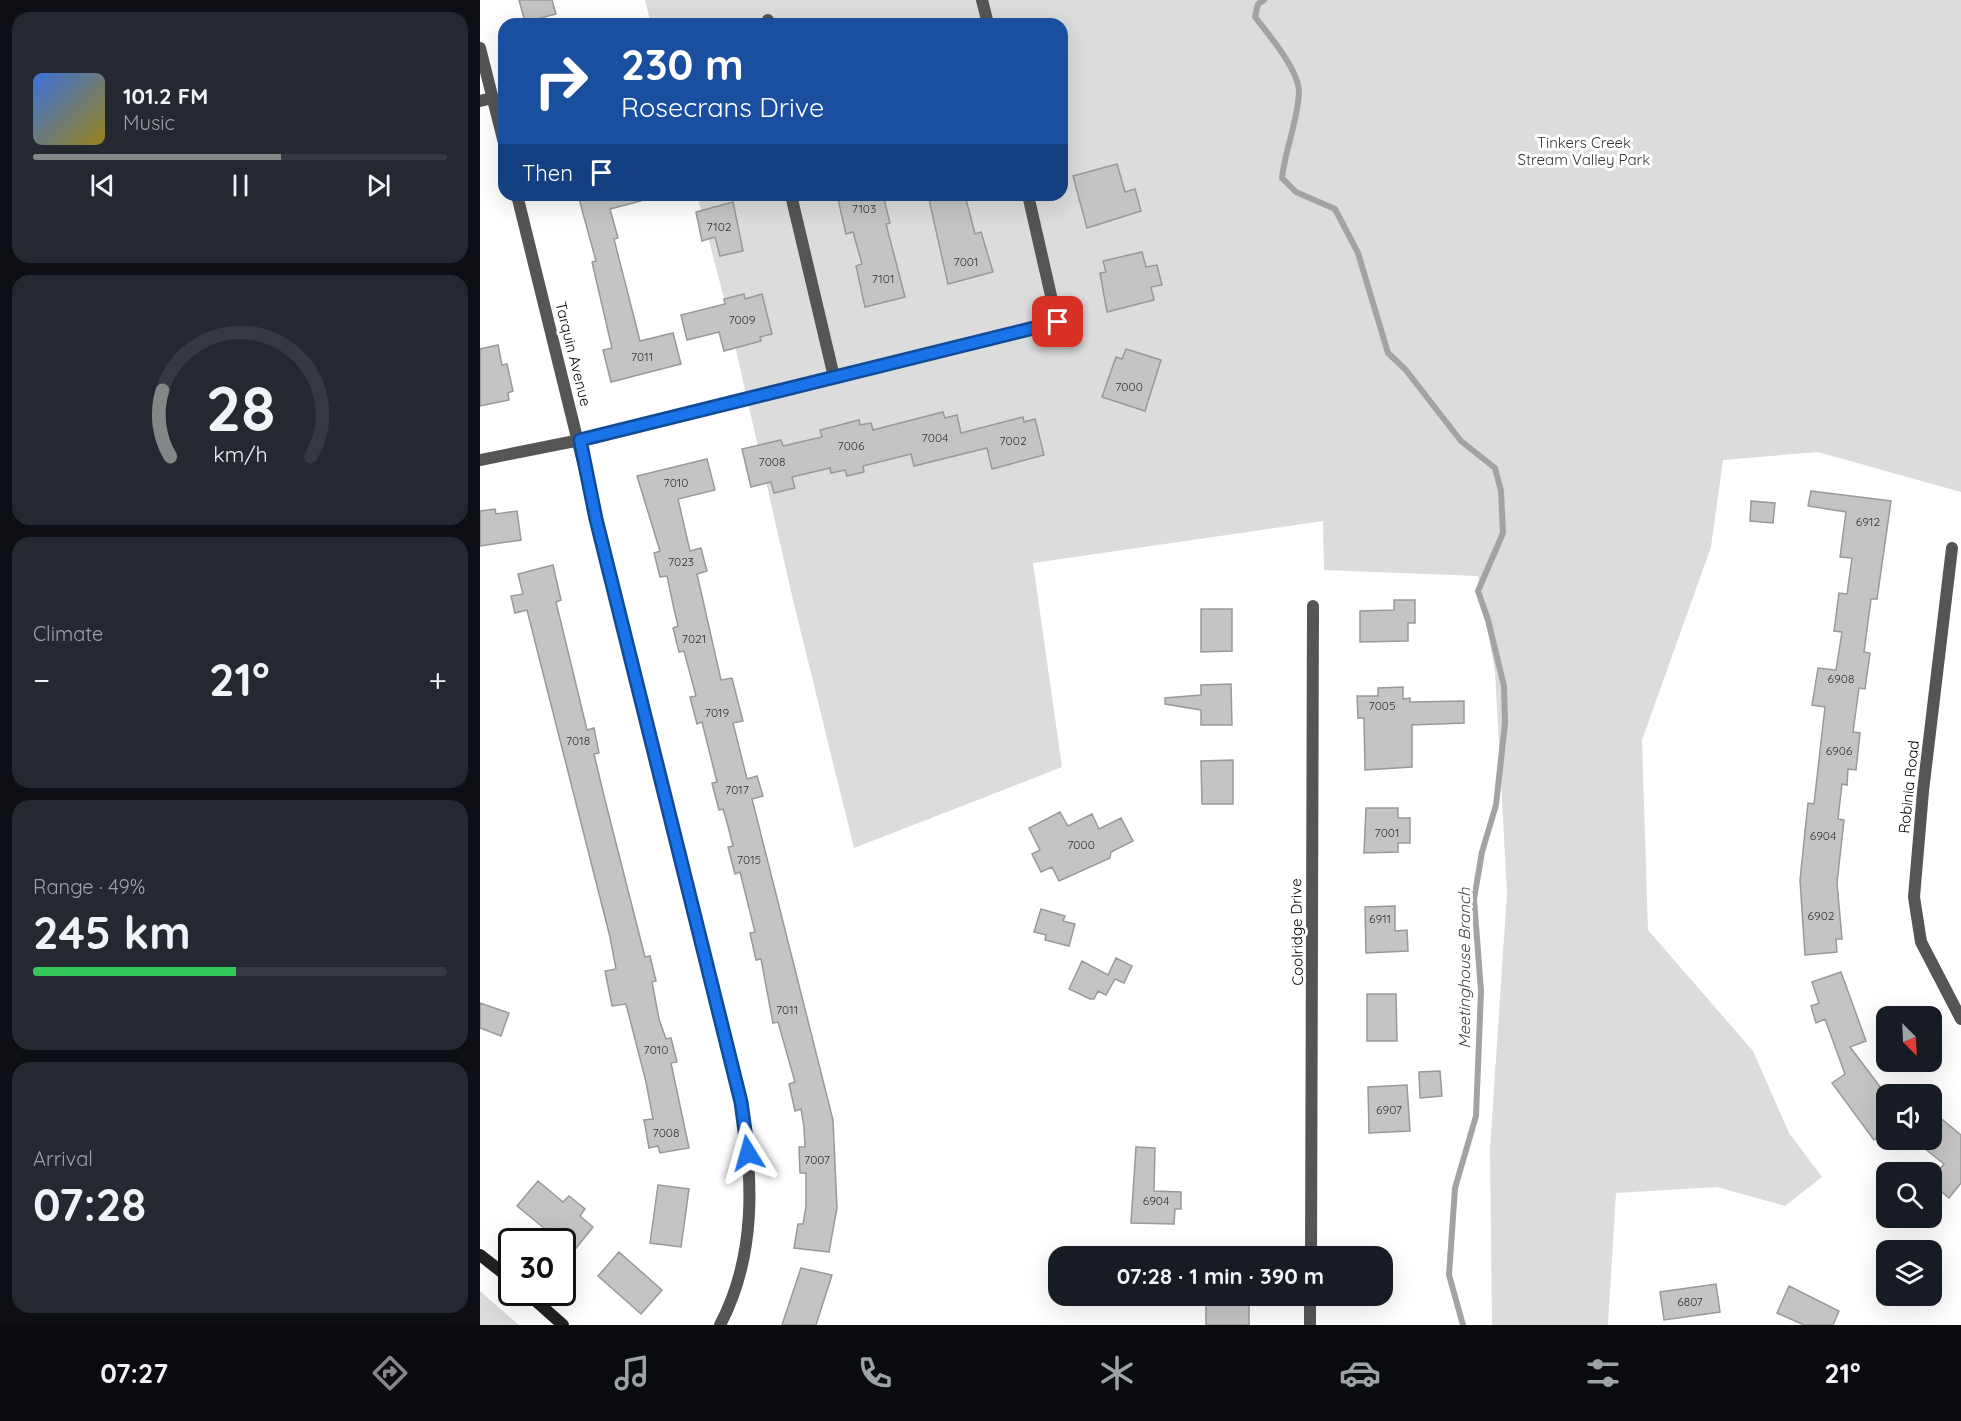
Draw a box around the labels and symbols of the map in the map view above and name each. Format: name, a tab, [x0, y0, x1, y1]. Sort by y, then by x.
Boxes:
park label: Tinkers Creek Stream Valley Park	[1518, 133, 1650, 169]
house number: 7103	[852, 201, 876, 216]
house number: 7102	[707, 219, 732, 234]
house number: 7001	[954, 254, 978, 269]
house number: 7101	[872, 271, 894, 286]
pin	[1032, 296, 1083, 347]
street label: Tarquin Avenue	[551, 300, 596, 408]
house number: 7009	[728, 312, 756, 327]
house number: 7011	[631, 349, 653, 364]
house number: 7000	[1115, 379, 1143, 394]
house number: 7004	[922, 430, 948, 445]
house number: 7002	[999, 433, 1027, 448]
house number: 7006	[838, 438, 865, 453]
house number: 7008	[759, 454, 785, 469]
house number: 7010	[664, 475, 688, 490]
house number: 6912	[1856, 514, 1881, 529]
house number: 7023	[668, 554, 694, 569]
house number: 7021	[682, 631, 706, 646]
house number: 6908	[1828, 671, 1854, 686]
house number: 7005	[1369, 698, 1395, 713]
house number: 7019	[705, 705, 730, 720]
house number: 7018	[566, 733, 590, 748]
street label: Robinia Road	[1894, 739, 1923, 834]
house number: 6906	[1826, 743, 1853, 758]
house number: 7017	[725, 782, 749, 797]
house number: 7001	[1375, 825, 1399, 840]
house number: 6904	[1810, 828, 1836, 843]
house number: 7000	[1067, 837, 1095, 852]
house number: 7015	[737, 852, 761, 867]
street label: Coolridge Drive	[1286, 878, 1307, 986]
water label: Meetinghouse Branch	[1454, 887, 1474, 1048]
house number: 6902	[1808, 908, 1835, 923]
house number: 6911	[1369, 911, 1391, 926]
house number: 7011	[776, 1002, 798, 1017]
north arrow	[1876, 1006, 1942, 1072]
house number: 7010	[644, 1042, 668, 1057]
house number: 6907	[1376, 1102, 1402, 1117]
position arrow	[716, 1121, 780, 1185]
house number: 7008	[653, 1125, 679, 1140]
house number: 7007	[804, 1152, 830, 1167]
house number: 6904	[1143, 1193, 1169, 1208]
speed limit sign: 30	[498, 1228, 576, 1306]
house number: 6807	[1677, 1294, 1703, 1309]

